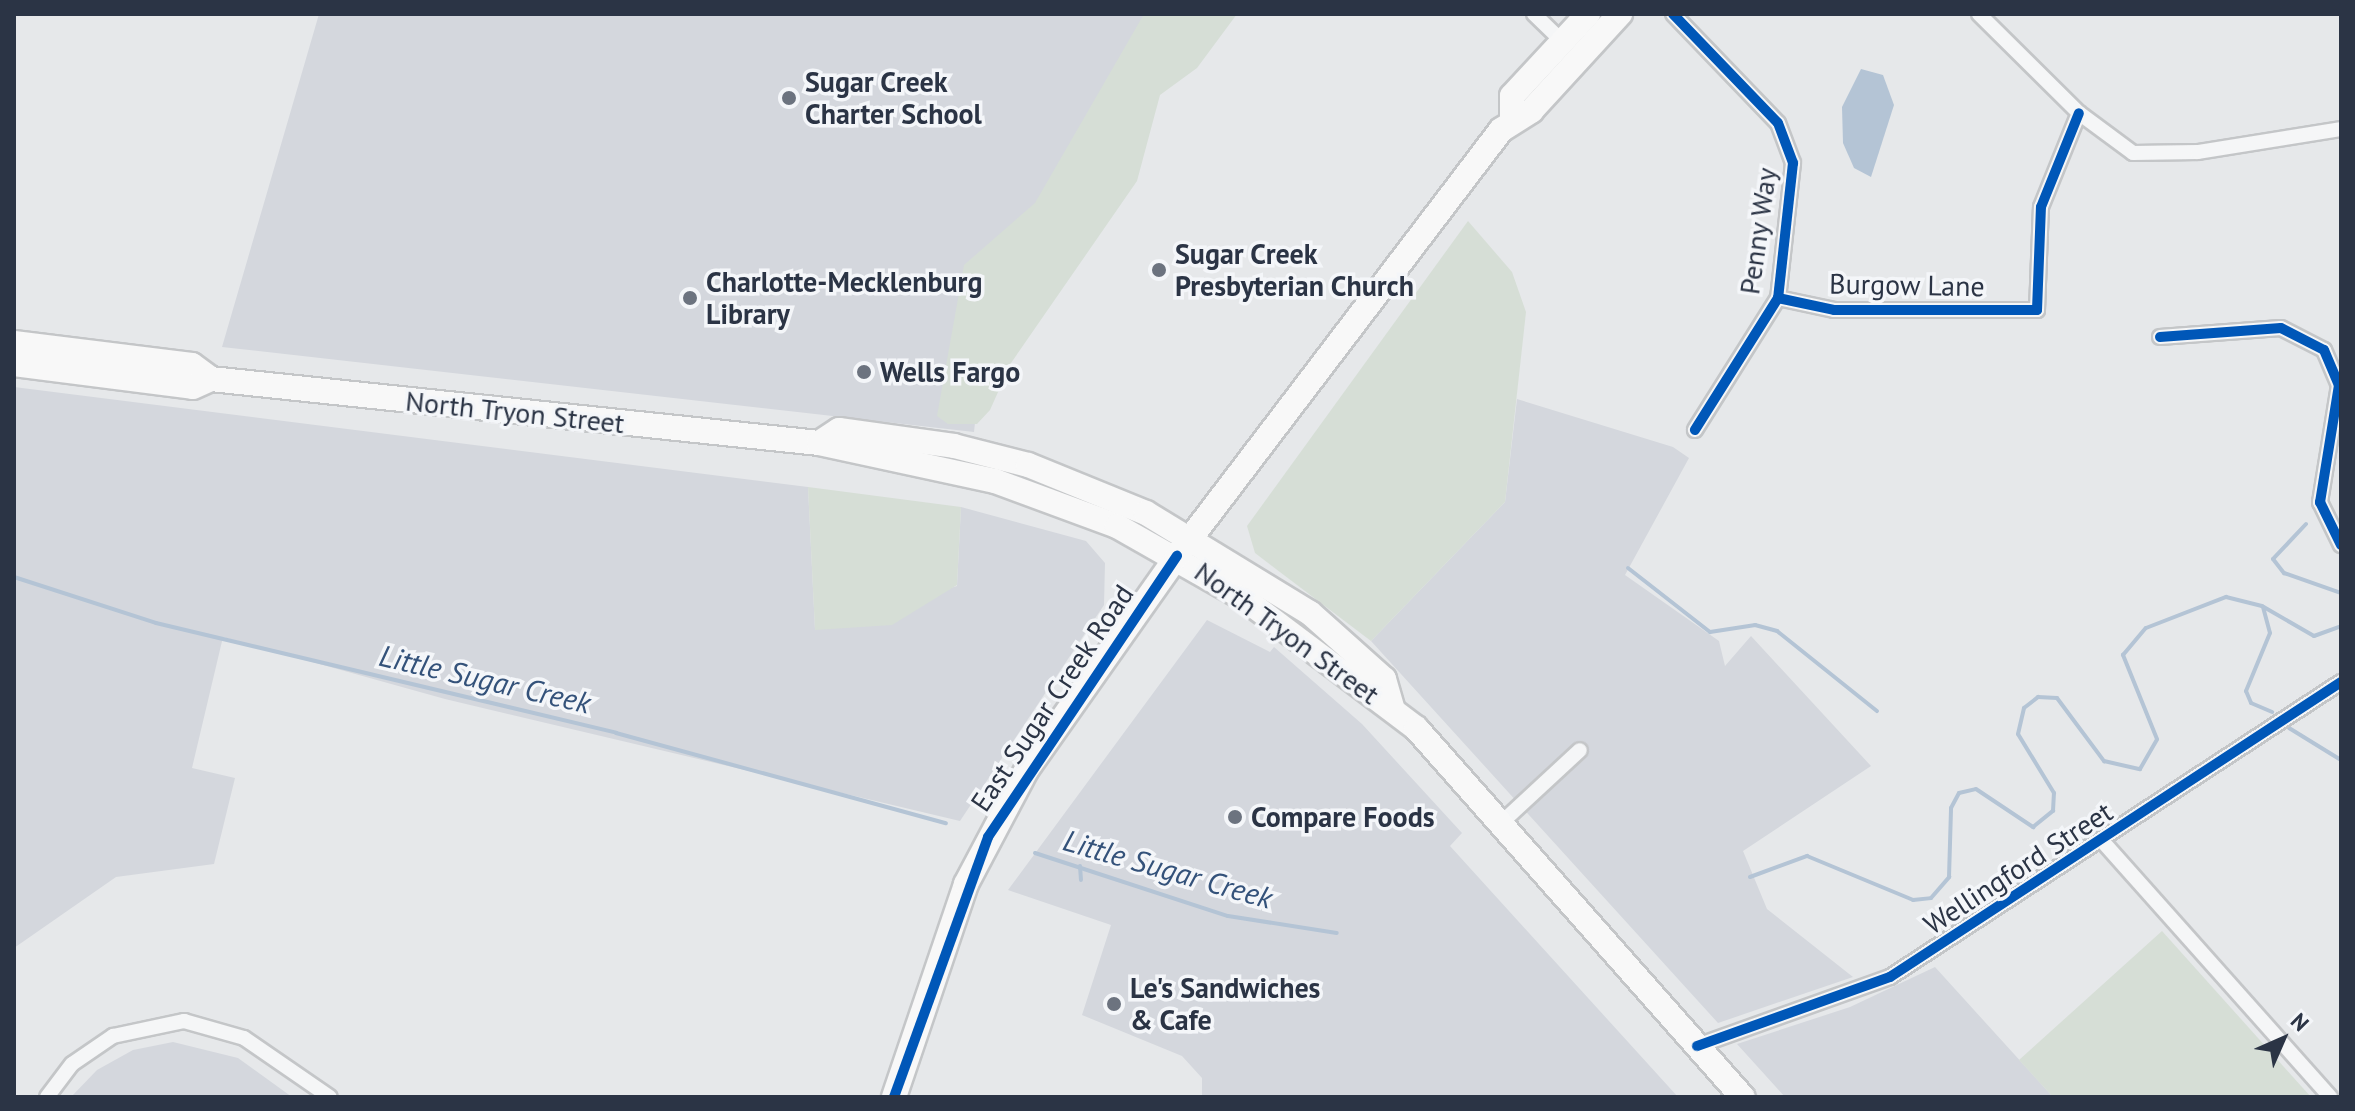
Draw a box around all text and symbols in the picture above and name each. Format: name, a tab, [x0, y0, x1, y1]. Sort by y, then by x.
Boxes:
place label: Sugar Creek Charter School	[805, 65, 982, 131]
marker: Sugar Creek Charter School	[780, 89, 798, 107]
street label: Penny Way	[1732, 165, 1784, 297]
place label: Sugar Creek Presbyterian Church	[1175, 237, 1414, 303]
marker: Sugar Creek Presbyterian Church	[1150, 261, 1168, 279]
place label: Charlotte-Mecklenburg Library	[706, 265, 982, 331]
street label: Burgow Lane	[1829, 267, 1985, 303]
marker: Charlotte-Mecklenburg Library	[681, 289, 699, 307]
place label: Wells Fargo	[880, 355, 1020, 389]
marker: Wells Fargo	[855, 363, 873, 381]
street label: North Tryon Street	[404, 384, 626, 440]
street label: North Tryon Street	[1188, 555, 1386, 711]
street label: East Sugar Creek Road	[963, 578, 1141, 818]
water label: Little Sugar Creek	[376, 637, 594, 721]
street label: Wellingford Street	[1918, 795, 2118, 941]
place label: Compare Foods	[1251, 800, 1435, 834]
marker: Compare Foods	[1226, 808, 1244, 826]
water label: Little Sugar Creek	[1059, 822, 1277, 916]
place label: Le's Sandwiches & Cafe	[1130, 971, 1320, 1037]
marker: Le's Sandwiches & Cafe	[1105, 995, 1123, 1013]
north arrow	[2243, 999, 2323, 1079]
text: N	[2285, 1007, 2315, 1037]

